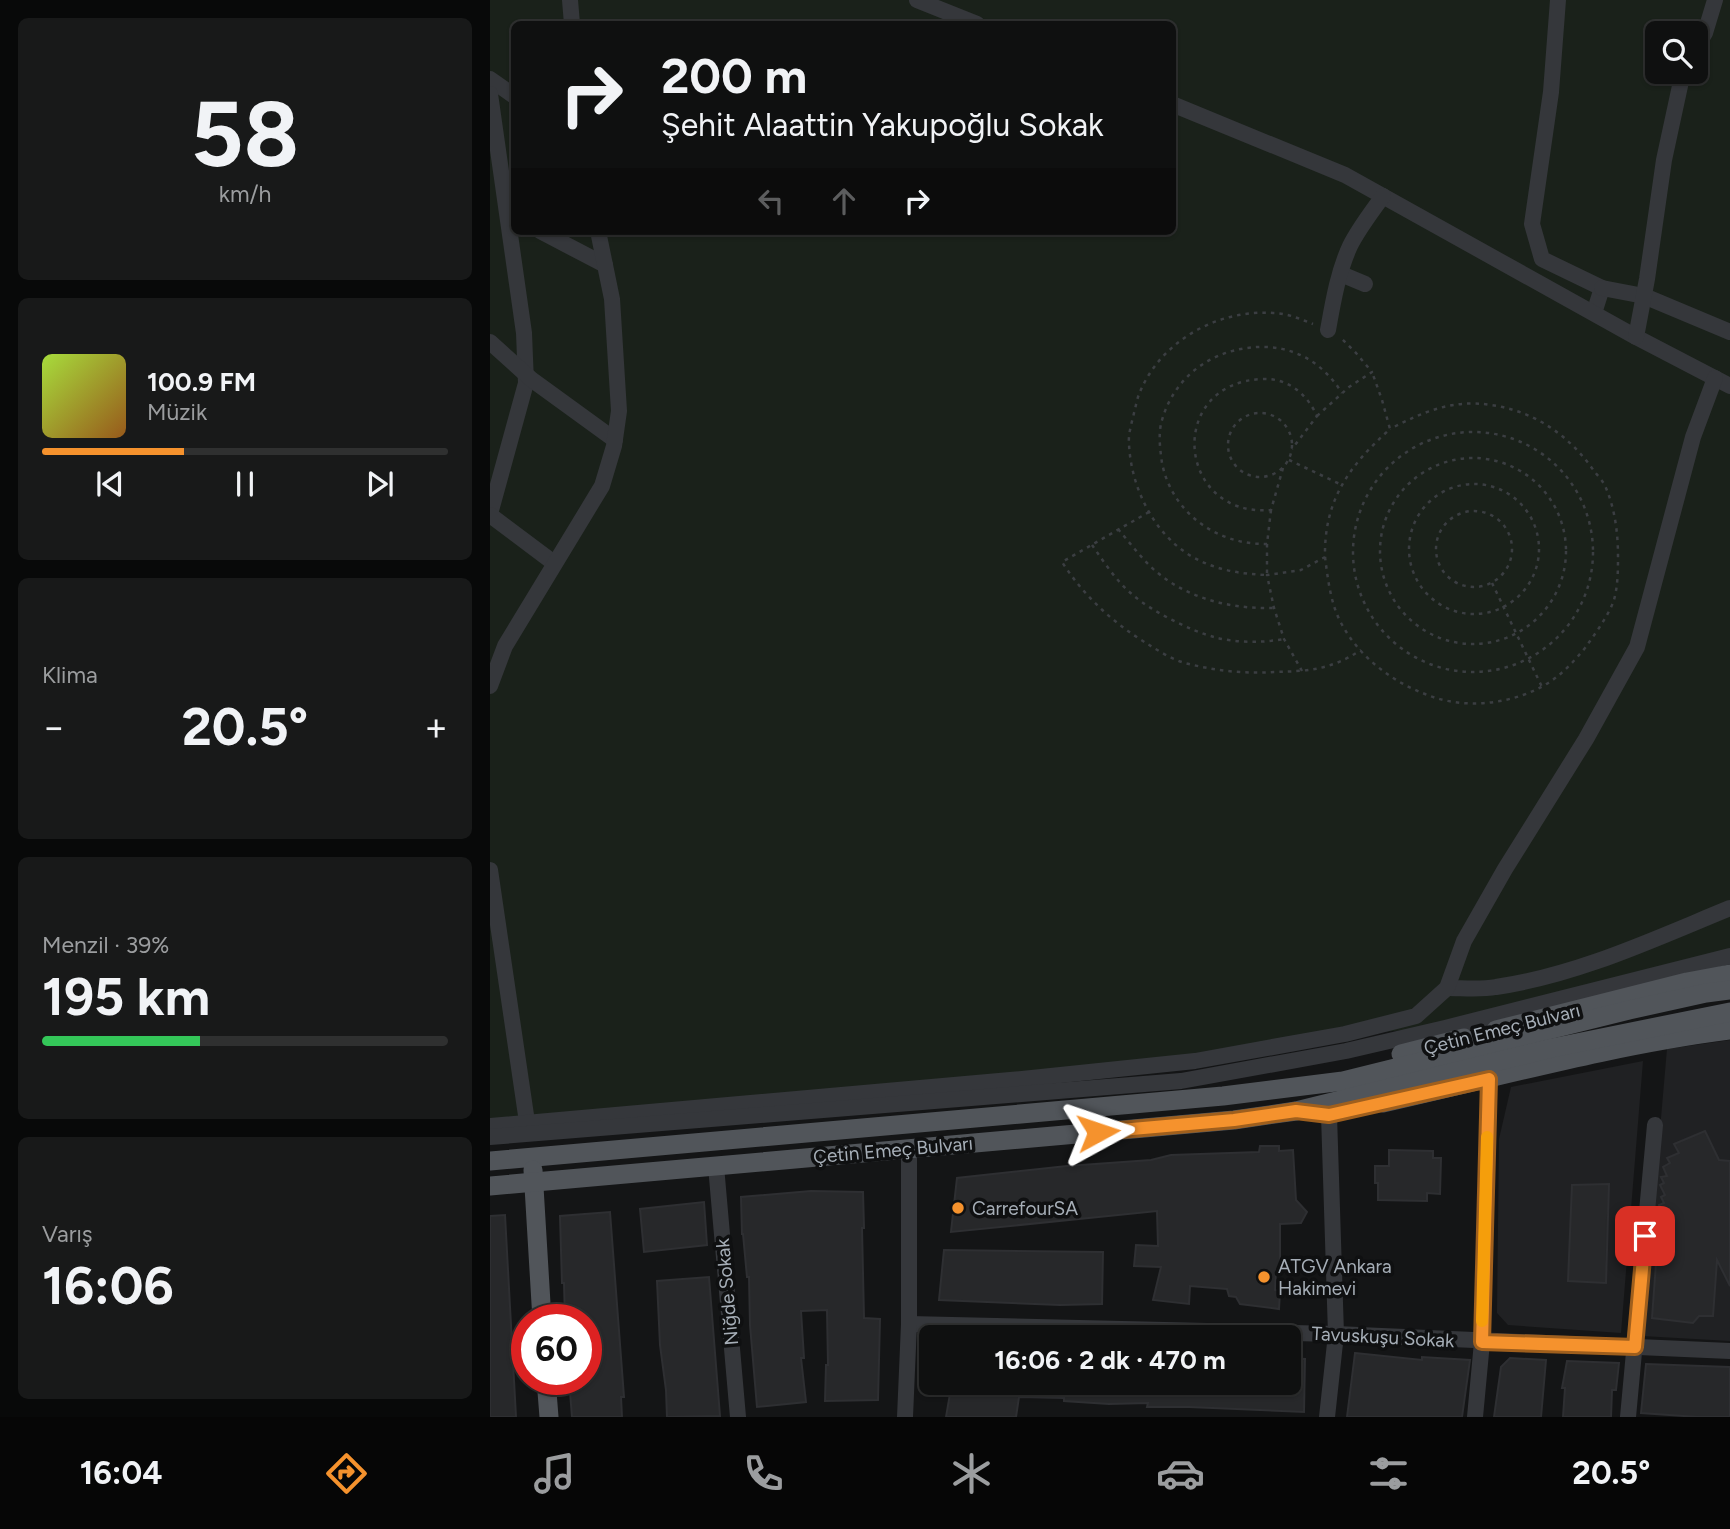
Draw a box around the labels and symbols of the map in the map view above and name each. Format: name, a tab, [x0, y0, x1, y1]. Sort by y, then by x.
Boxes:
street label: Çetin Emeç Bulvarı	[1421, 998, 1583, 1060]
position arrow	[1061, 1095, 1135, 1169]
street label: Çetin Emeç Bulvarı	[812, 1132, 974, 1168]
place label: CarrefourSA	[972, 1197, 1078, 1220]
marker: CarrefourSA	[950, 1200, 966, 1216]
pin	[1615, 1206, 1675, 1266]
street label: Niğde Sokak	[711, 1237, 743, 1346]
place label: ATGV Ankara Hakimevi	[1278, 1255, 1392, 1300]
marker: ATGV Ankara Hakimevi	[1256, 1269, 1272, 1285]
speed limit sign: 60	[511, 1304, 602, 1395]
street label: Tavuskuşu Sokak	[1311, 1322, 1456, 1352]

